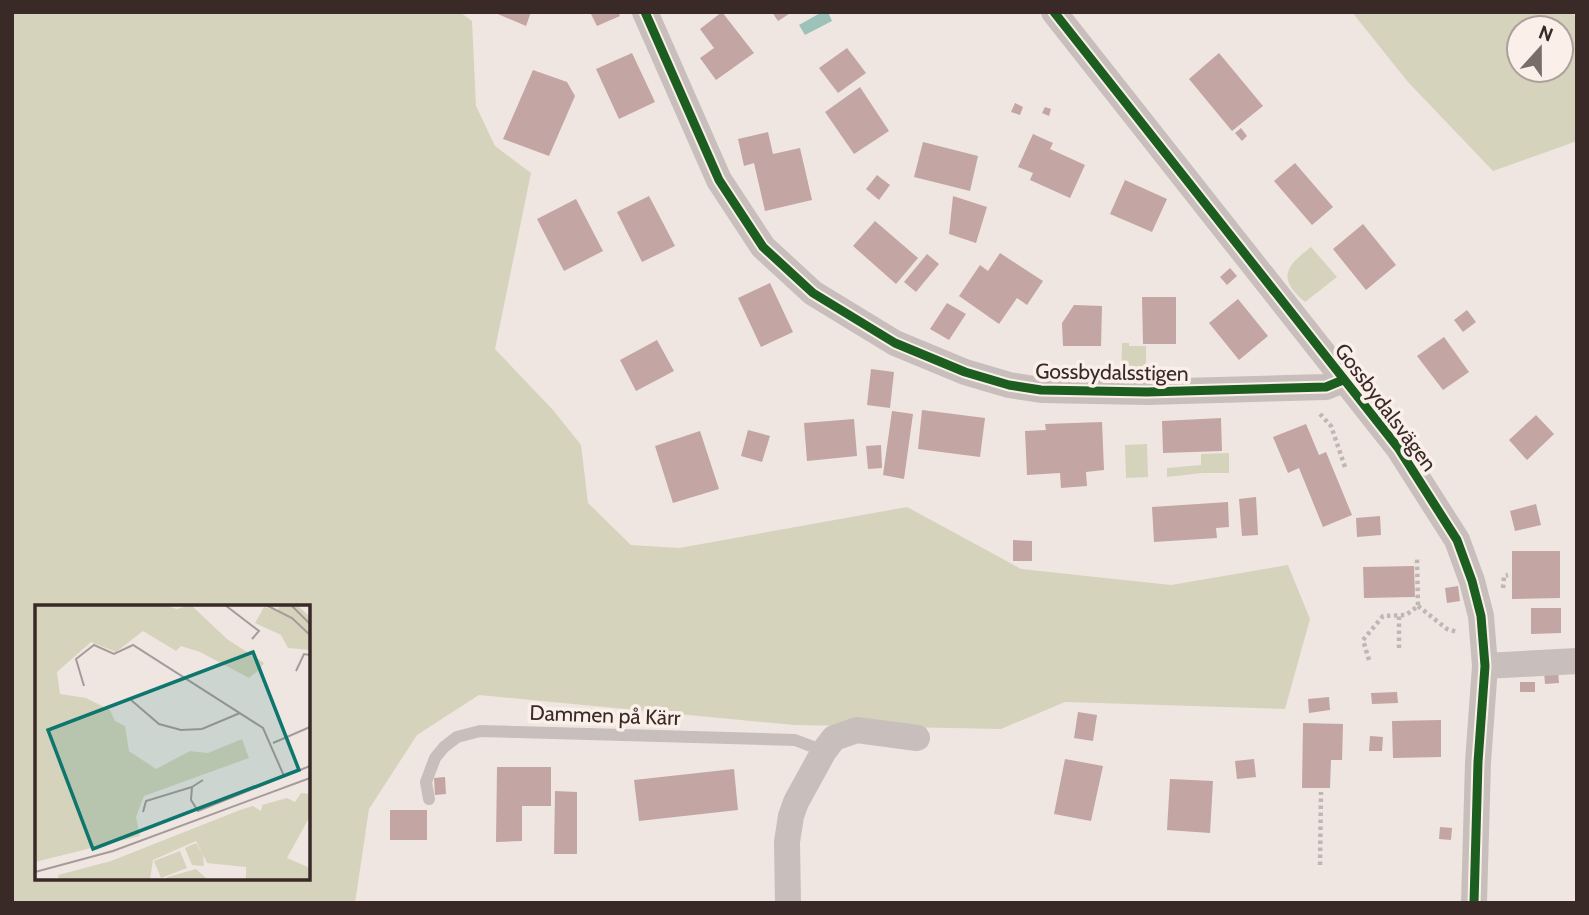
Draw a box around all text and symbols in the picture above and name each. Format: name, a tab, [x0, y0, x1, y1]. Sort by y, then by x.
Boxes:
north arrow	[1505, 14, 1575, 84]
text: N	[1536, 20, 1556, 47]
street label: Gossbydalsvägen	[1330, 338, 1442, 476]
street label: Gossbydalsstigen	[1035, 358, 1189, 386]
inset map	[35, 605, 310, 880]
street label: Dammen på Kärr	[529, 700, 681, 730]

